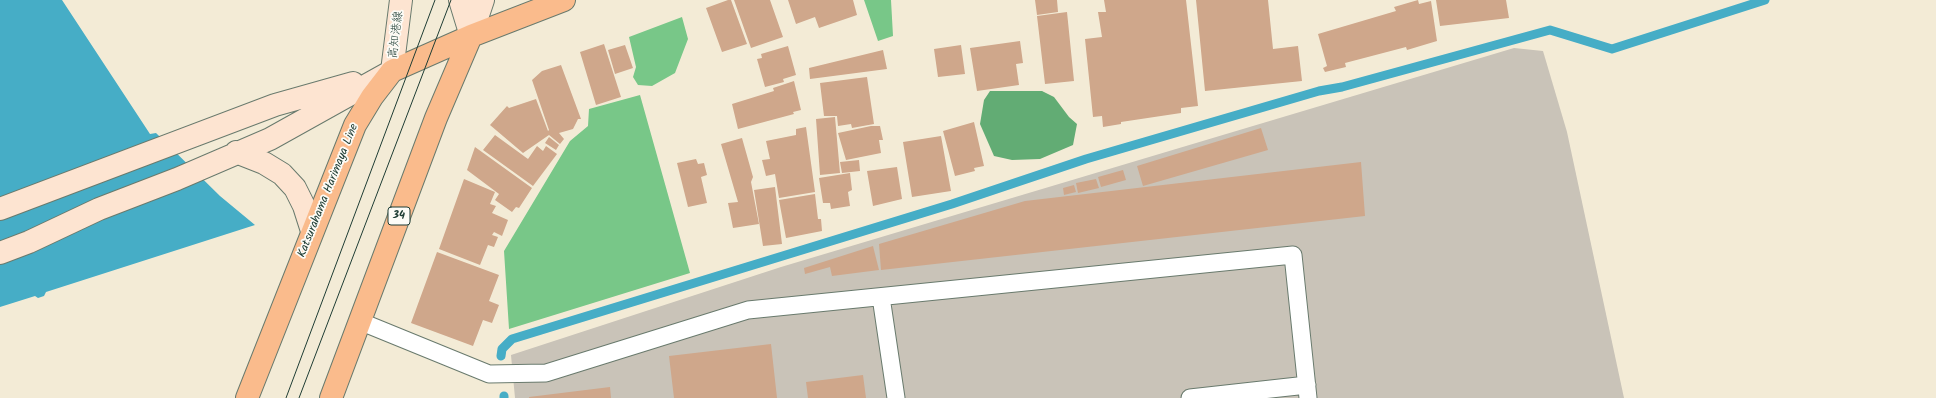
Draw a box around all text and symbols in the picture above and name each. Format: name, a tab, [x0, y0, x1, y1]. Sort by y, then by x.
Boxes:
street label: 高知港線	[387, 10, 407, 60]
street label: Katsurahama Harimaya Line	[296, 122, 362, 260]
road number: 34	[388, 207, 410, 225]

